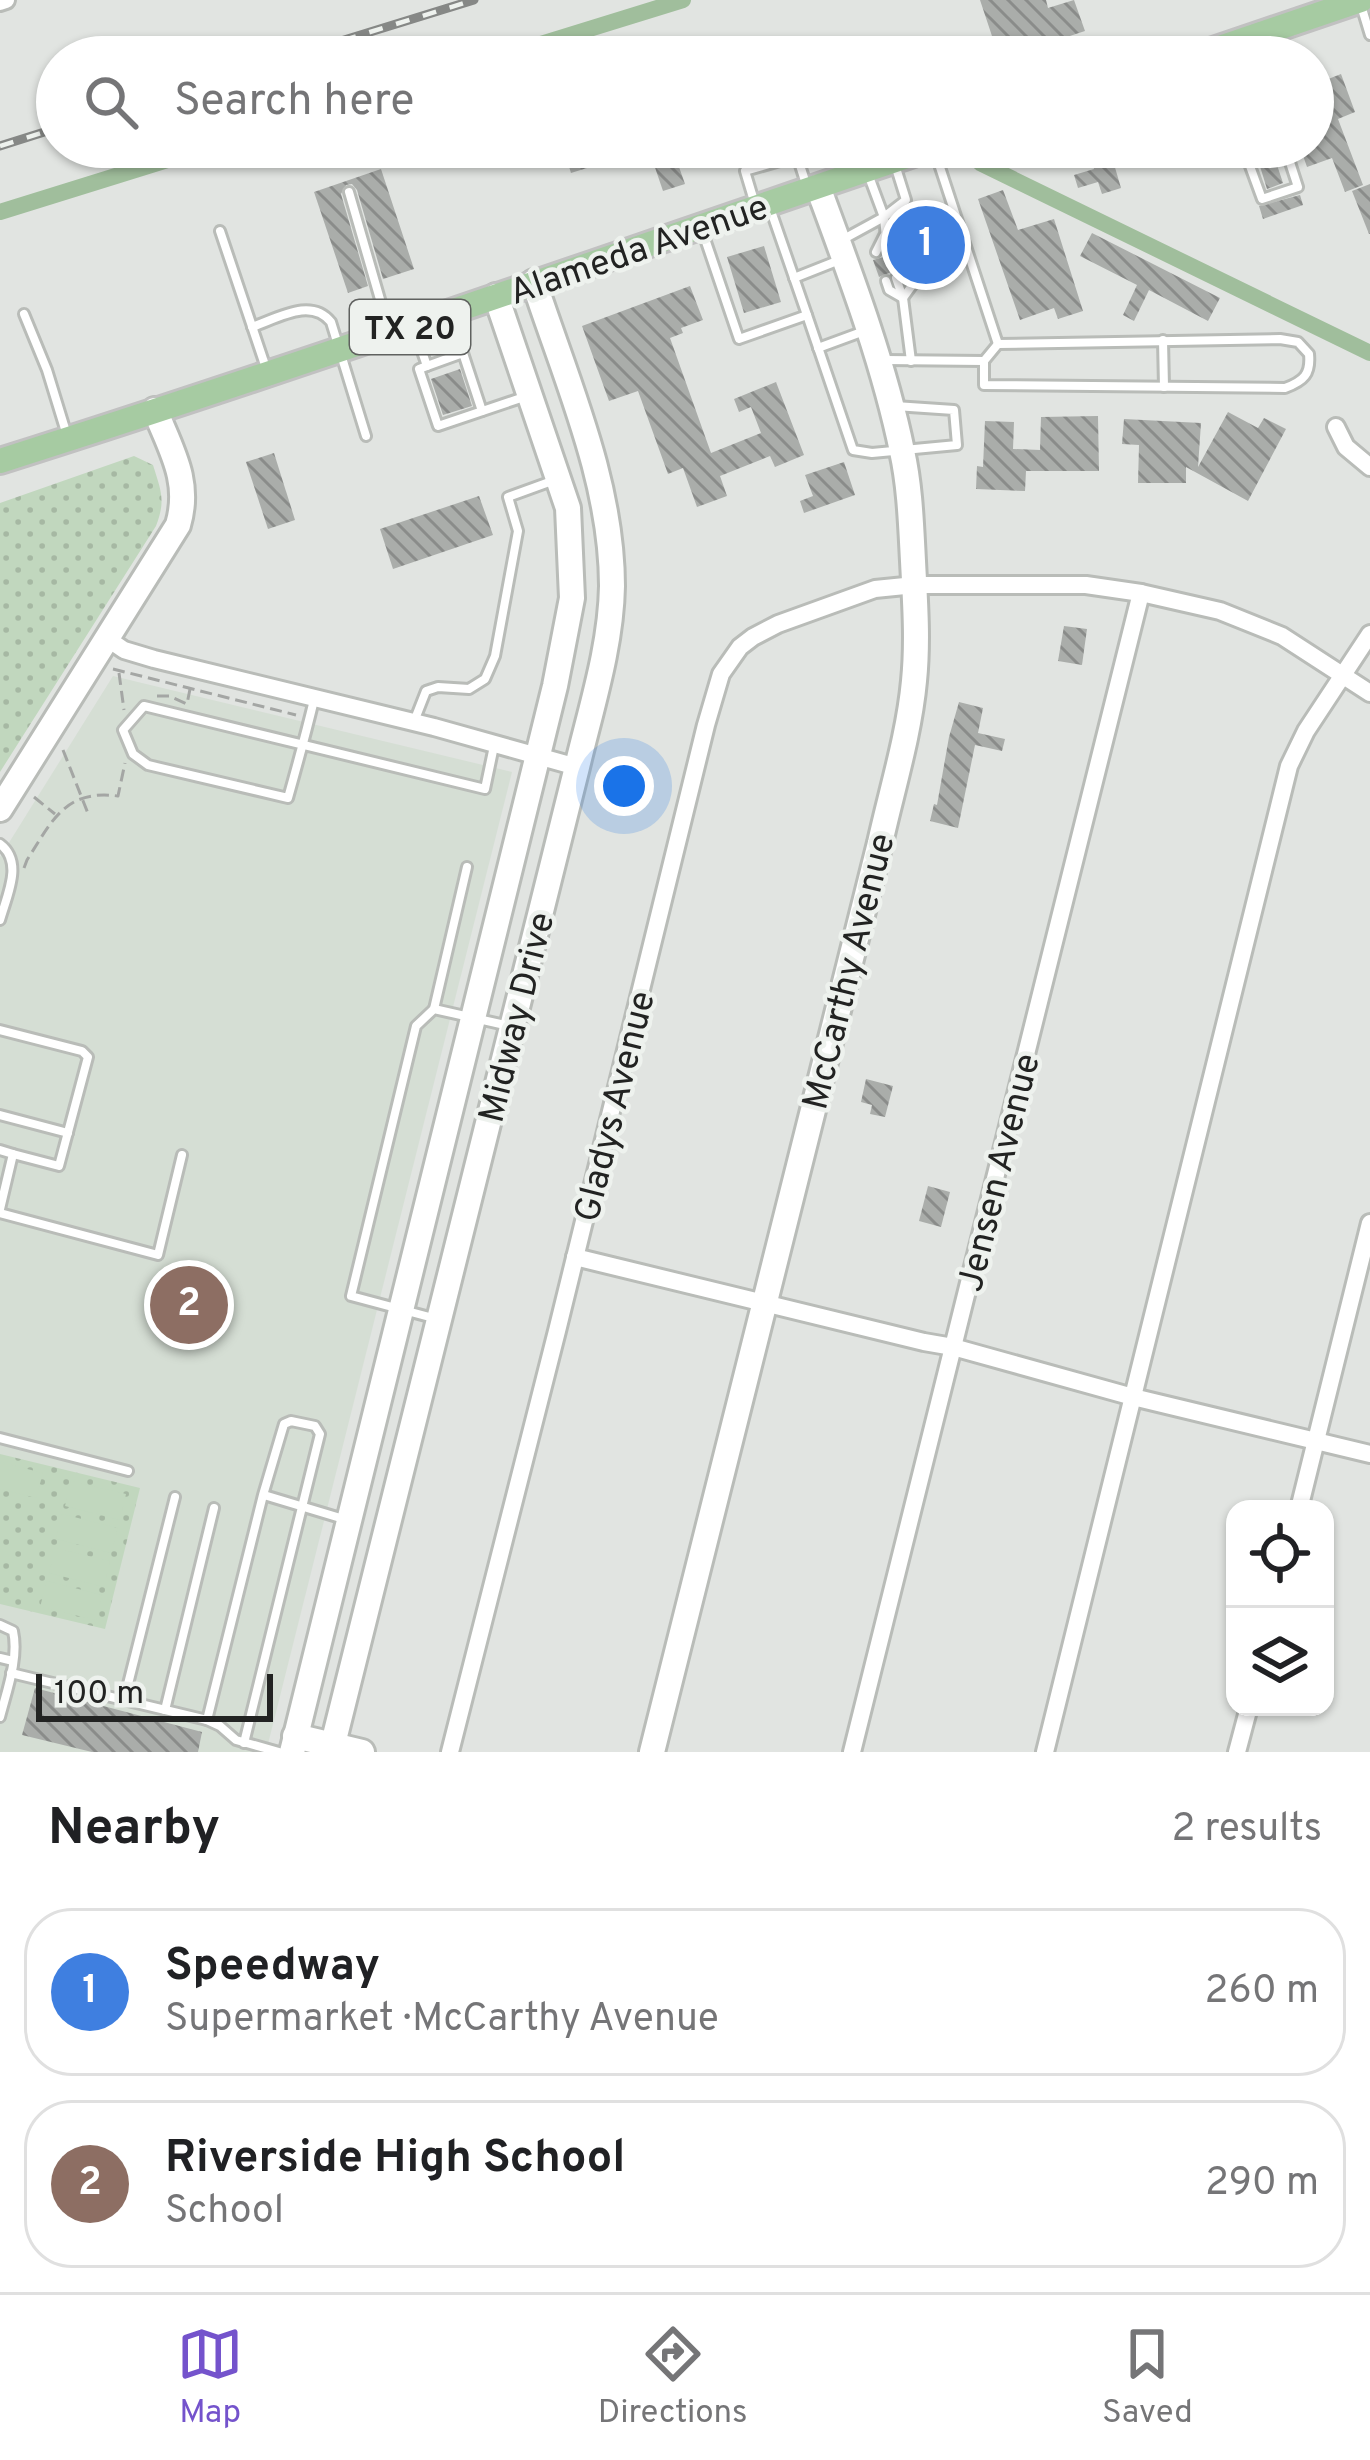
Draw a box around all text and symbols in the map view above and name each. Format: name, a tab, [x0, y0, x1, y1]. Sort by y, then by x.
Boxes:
search box	[36, 36, 1334, 168]
icon: search	[78, 69, 144, 135]
text: Search here	[174, 74, 414, 131]
street label: Alameda Avenue	[504, 186, 775, 318]
pin: 1	[887, 200, 965, 290]
road number: TX 20	[350, 300, 470, 354]
your location	[594, 756, 654, 816]
street label: McCarthy Avenue	[794, 829, 907, 1115]
street label: Midway Drive	[471, 908, 567, 1128]
street label: Gladys Avenue	[566, 987, 668, 1227]
street label: Jensen Avenue	[949, 1049, 1053, 1297]
pin: 2	[150, 1260, 228, 1350]
map controls	[1226, 1500, 1334, 1716]
button: locate	[1226, 1500, 1334, 1608]
button: layers	[1226, 1608, 1334, 1716]
scale bar	[36, 1668, 273, 1721]
text: 100 m	[54, 1674, 144, 1716]
text: Nearby	[48, 1798, 220, 1863]
text: 2 results	[1171, 1806, 1322, 1855]
text: Speedway	[165, 1939, 380, 1996]
text: 1	[82, 1968, 98, 2017]
text: 260 m	[1205, 1968, 1319, 2017]
text: Supermarket · McCarthy Avenue	[165, 1996, 719, 2045]
text: Riverside High School	[165, 2131, 625, 2188]
text: 2	[78, 2160, 102, 2209]
text: 290 m	[1205, 2160, 1319, 2209]
text: School	[165, 2188, 284, 2237]
tab: Map	[177, 2321, 243, 2435]
tab: Directions	[598, 2321, 748, 2435]
tab: Saved	[1102, 2321, 1193, 2435]

